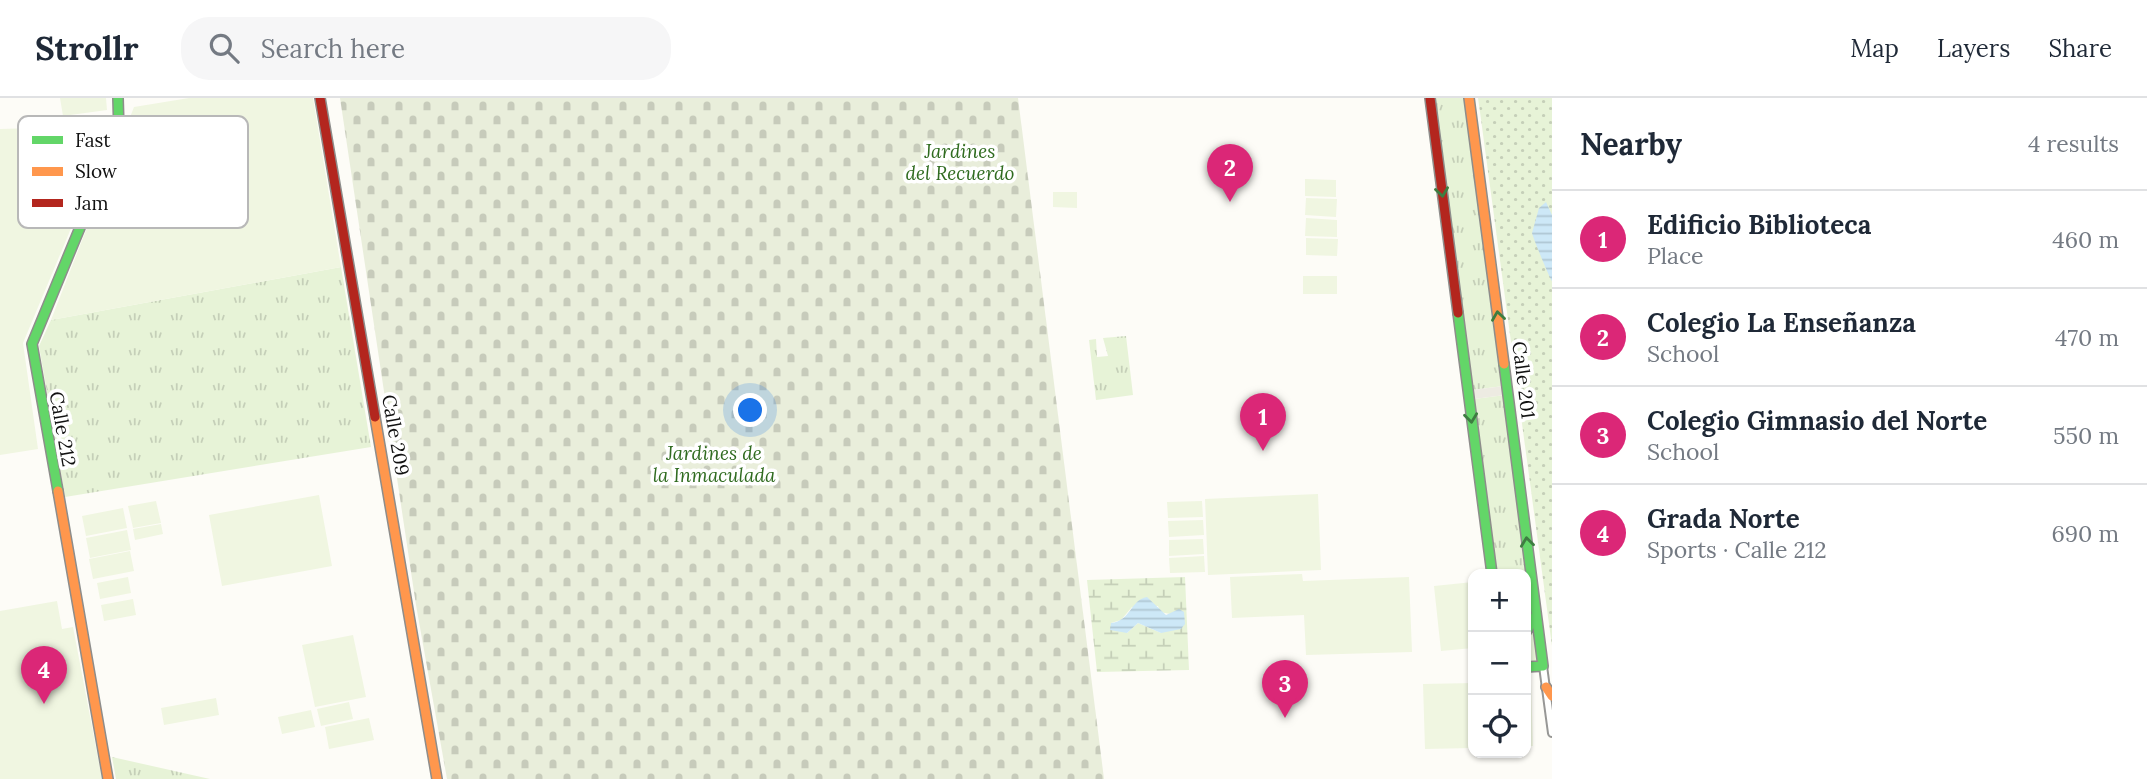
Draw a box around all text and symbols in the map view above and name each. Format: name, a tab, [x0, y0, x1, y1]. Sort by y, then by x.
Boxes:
search box	[181, 17, 671, 80]
text: Strollr	[35, 27, 139, 69]
icon: search	[205, 29, 243, 67]
text: Search here	[261, 32, 405, 65]
text: Map	[1850, 33, 1899, 64]
text: Layers	[1937, 33, 2010, 64]
text: Share	[2048, 33, 2112, 64]
legend	[18, 116, 248, 228]
text: Nearby	[1580, 125, 1682, 163]
text: Fast	[75, 128, 111, 152]
text: 4 results	[2028, 129, 2119, 158]
park label: Jardines del Recuerdo	[906, 139, 1015, 185]
pin: 2	[1207, 144, 1253, 202]
text: Slow	[75, 159, 118, 183]
one-way arrow	[1434, 186, 1449, 198]
text: Jam	[74, 191, 109, 215]
text: Edificio Biblioteca	[1647, 208, 1871, 241]
text: 1	[1598, 225, 1608, 254]
text: 460 m	[2052, 225, 2119, 254]
text: Place	[1647, 241, 1704, 270]
text: Colegio La Enseñanza	[1647, 306, 1916, 339]
one-way arrow	[1491, 310, 1506, 322]
text: 2	[1597, 323, 1609, 352]
text: 470 m	[2055, 323, 2119, 352]
text: School	[1647, 339, 1719, 368]
street label: Calle 201	[1507, 340, 1541, 420]
street label: Calle 212	[45, 389, 81, 469]
street label: Calle 209	[377, 393, 415, 477]
your location	[733, 393, 767, 427]
pin: 1	[1240, 393, 1286, 451]
text: Colegio Gimnasio del Norte	[1647, 404, 1987, 437]
one-way arrow	[1464, 412, 1479, 423]
text: 3	[1597, 421, 1609, 450]
text: 550 m	[2053, 421, 2119, 450]
text: School	[1647, 437, 1719, 466]
park label: Jardines de la Inmaculada	[653, 441, 776, 487]
text: Grada Norte	[1647, 502, 1800, 535]
text: 4	[1597, 519, 1609, 548]
text: 690 m	[2052, 519, 2119, 548]
text: Sports · Calle 212	[1647, 535, 1827, 564]
one-way arrow	[1520, 536, 1535, 548]
map controls	[1468, 569, 1531, 758]
button: +	[1468, 569, 1531, 632]
button: −	[1468, 632, 1531, 695]
pin: 4	[21, 646, 67, 704]
pin: 3	[1262, 660, 1308, 718]
button: locate	[1468, 695, 1531, 758]

